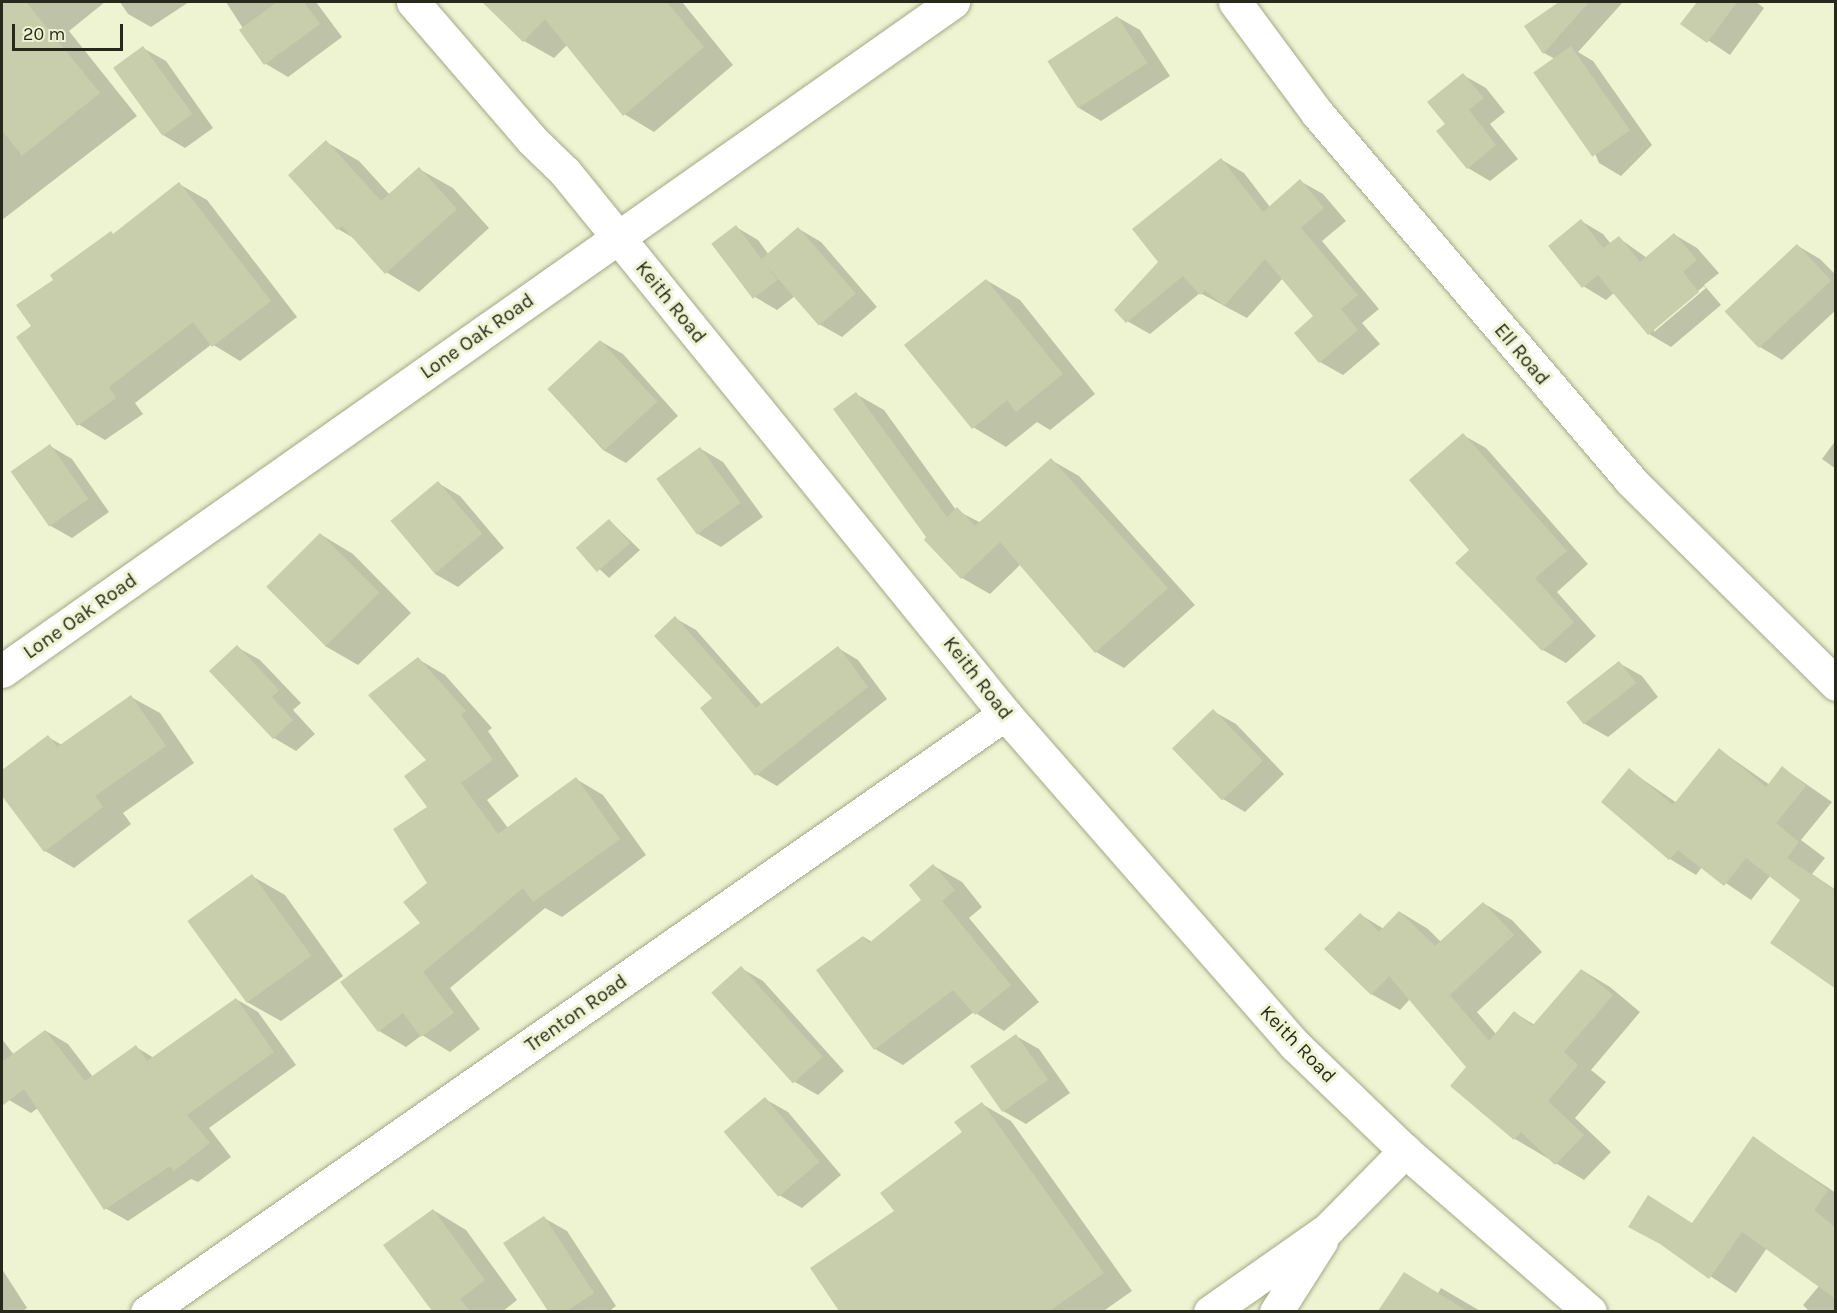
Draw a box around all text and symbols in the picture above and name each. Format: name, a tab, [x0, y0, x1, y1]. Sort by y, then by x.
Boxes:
scale bar	[15, 12, 126, 50]
text: 20 m	[23, 23, 65, 45]
street label: Keith Road	[631, 256, 711, 348]
street label: Lone Oak Road	[416, 288, 538, 384]
street label: Ell Road	[1489, 318, 1555, 390]
street label: Lone Oak Road	[19, 568, 141, 664]
street label: Keith Road	[938, 632, 1018, 724]
street label: Trenton Road	[520, 969, 632, 1057]
street label: Keith Road	[1255, 1000, 1341, 1088]

